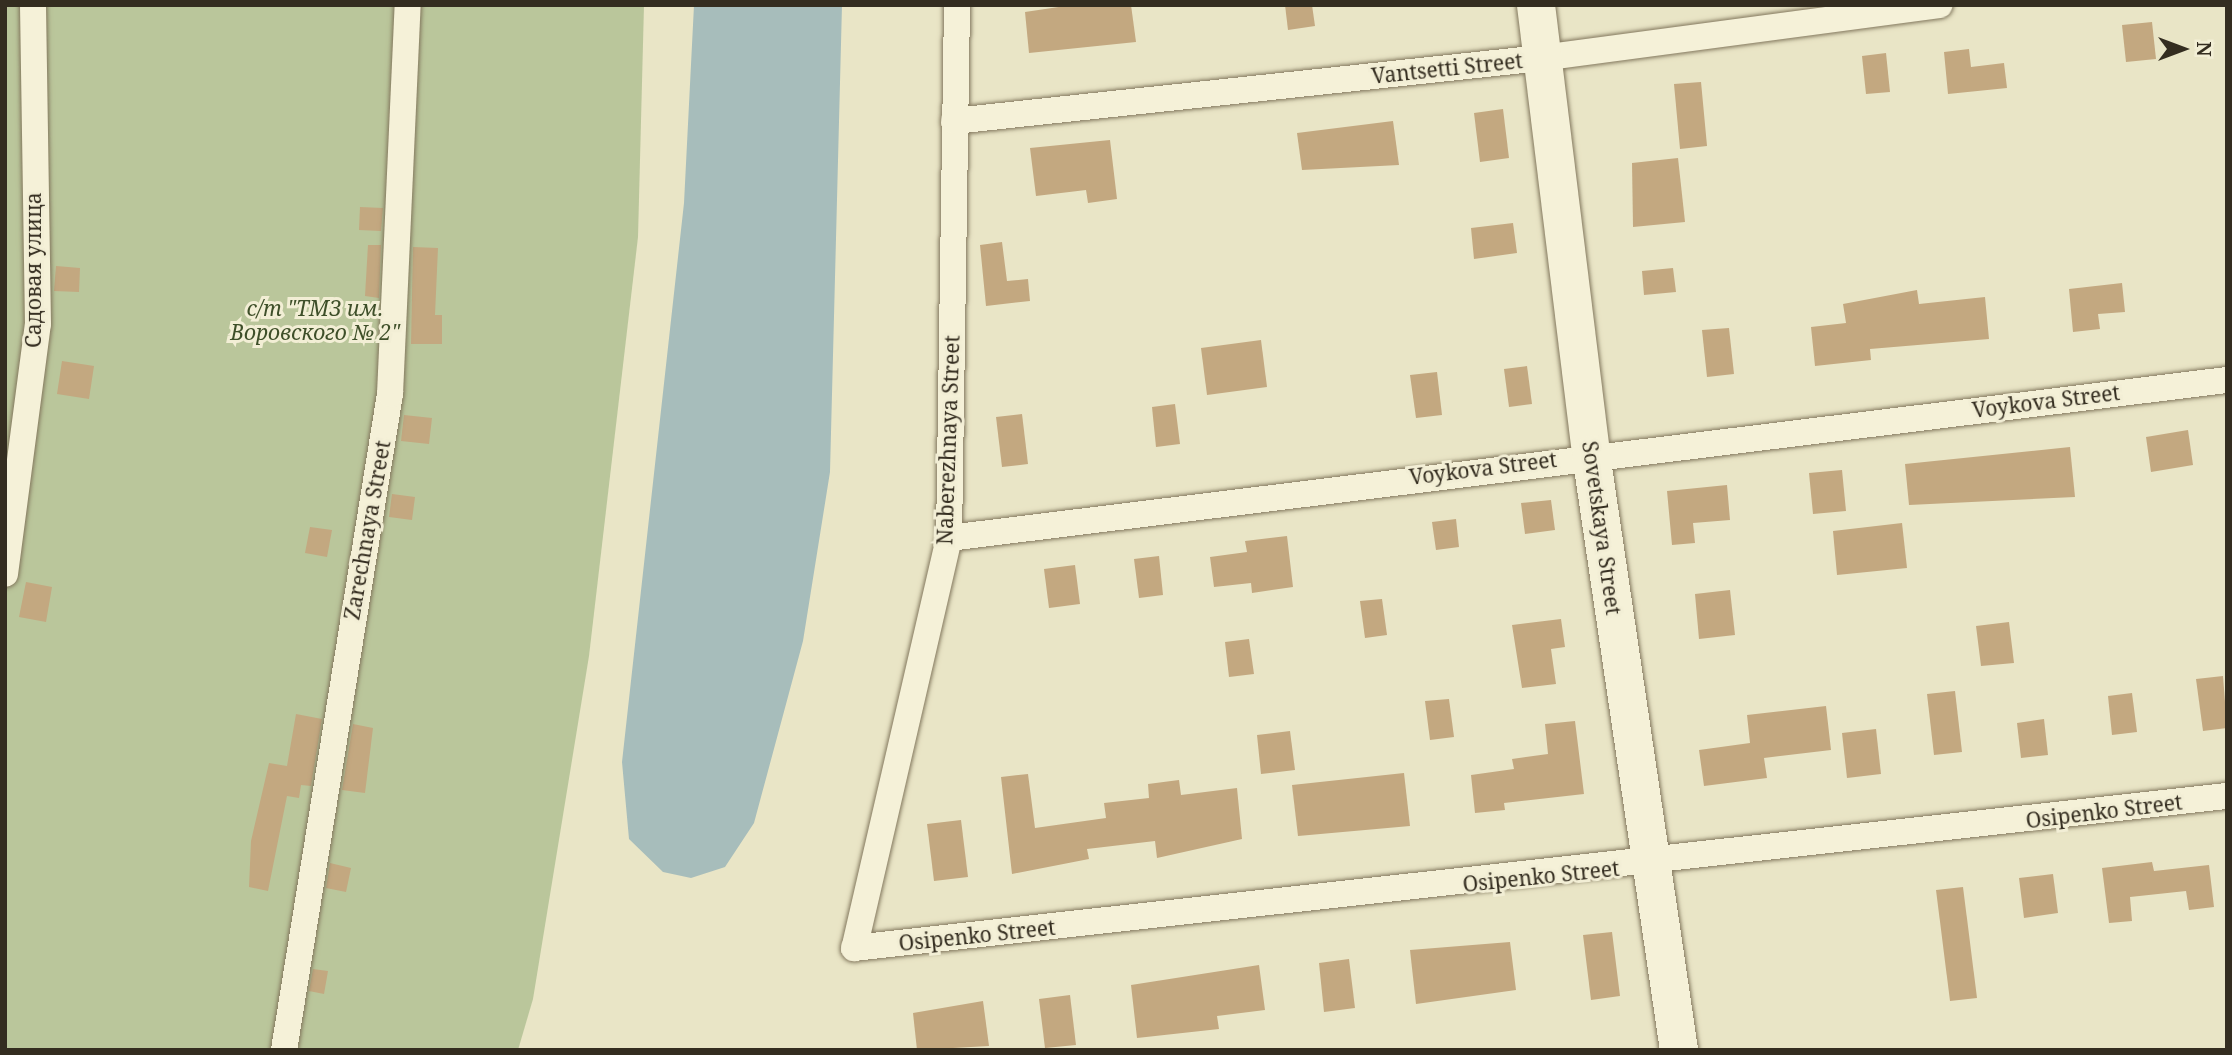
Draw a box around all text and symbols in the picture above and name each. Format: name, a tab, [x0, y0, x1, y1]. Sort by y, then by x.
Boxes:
north arrow	[2148, 14, 2218, 84]
text: N	[2191, 42, 2217, 56]
street label: Vantsetti Street	[1370, 48, 1524, 88]
street label: Садовая улица	[20, 192, 46, 348]
park label: с/т "ТМЗ им. Воровского № 2"	[230, 295, 400, 345]
street label: Naberezhnaya Street	[932, 335, 964, 545]
street label: Voykova Street	[1971, 379, 2121, 423]
street label: Zarechnaya Street	[339, 438, 395, 622]
street label: Sovetskaya Street	[1577, 439, 1627, 617]
street label: Voykova Street	[1408, 446, 1558, 490]
street label: Osipenko Street	[2024, 789, 2184, 833]
street label: Osipenko Street	[1461, 855, 1621, 897]
street label: Osipenko Street	[897, 914, 1057, 956]

